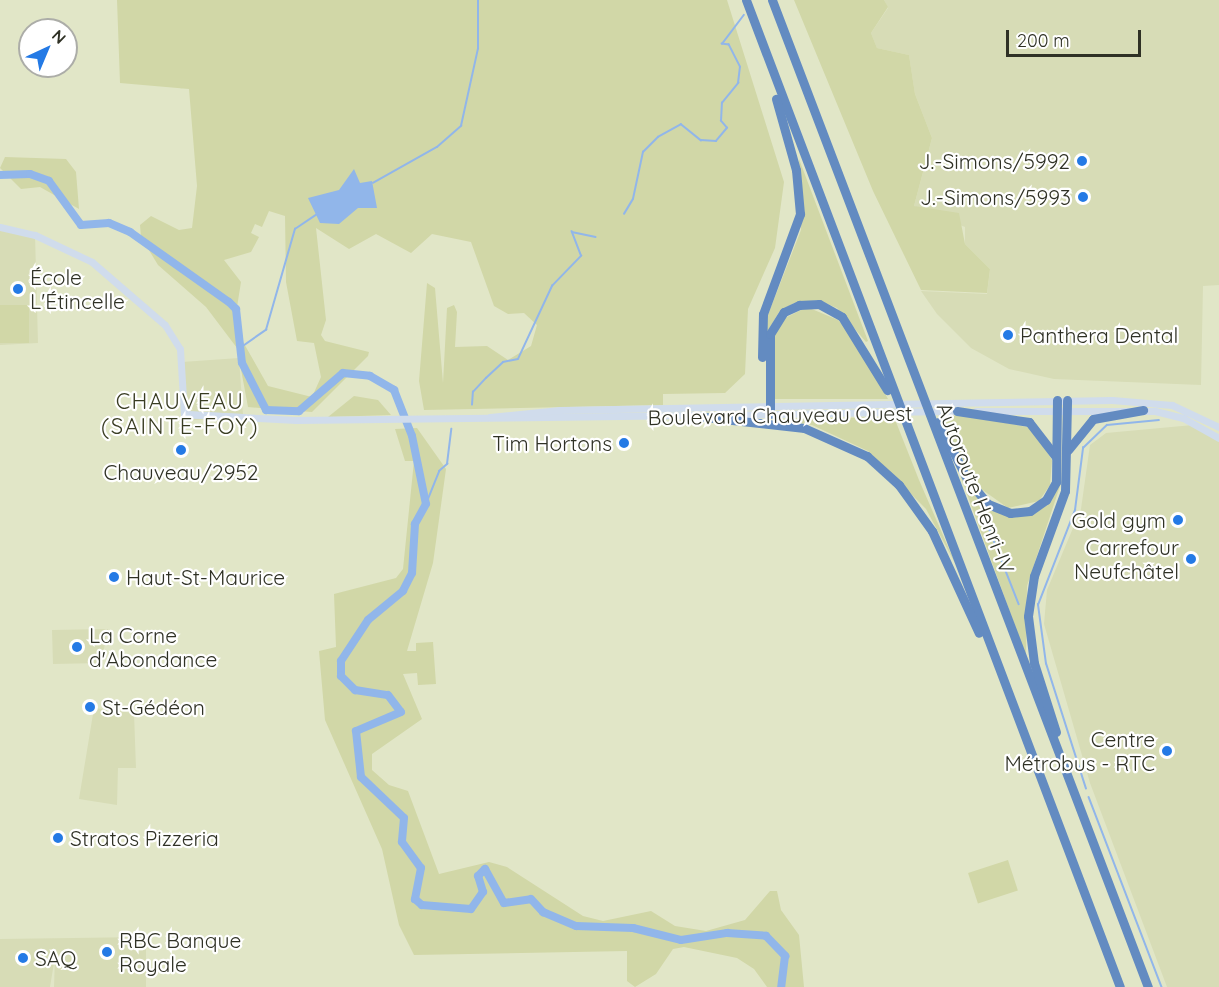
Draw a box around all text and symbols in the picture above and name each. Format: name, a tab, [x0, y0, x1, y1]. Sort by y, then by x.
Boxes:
north arrow	[18, 18, 78, 78]
scale bar	[1009, 18, 1144, 56]
text: N	[48, 25, 70, 48]
text: 200 m	[1017, 29, 1070, 52]
place label: J.-Simons/5992	[918, 148, 1070, 174]
marker: J.-Simons/5992	[1075, 154, 1089, 168]
place label: J.-Simons/5993	[920, 184, 1071, 210]
marker: J.-Simons/5993	[1076, 190, 1090, 204]
place label: École L'Étincelle	[30, 264, 125, 314]
marker: École L'Étincelle	[11, 282, 25, 296]
place label: Panthera Dental	[1020, 322, 1178, 348]
marker: Panthera Dental	[1001, 328, 1015, 342]
district label: CHAUVEAU (SAINTE-FOY)	[101, 388, 259, 440]
street label: Autoroute Henri-IV	[932, 399, 1020, 577]
street label: Boulevard Chauveau Ouest	[647, 400, 913, 430]
place label: Tim Hortons	[492, 430, 612, 456]
marker: Tim Hortons	[617, 436, 631, 450]
marker: Chauveau/2952	[174, 443, 188, 457]
place label: Chauveau/2952	[104, 459, 258, 485]
place label: Gold gym	[1071, 507, 1166, 533]
marker: Gold gym	[1171, 513, 1185, 527]
place label: Carrefour Neufchâtel	[1074, 534, 1179, 584]
marker: Carrefour Neufchâtel	[1184, 552, 1198, 566]
place label: Haut-St-Maurice	[126, 564, 285, 590]
marker: Haut-St-Maurice	[107, 570, 121, 584]
place label: La Corne d'Abondance	[89, 622, 217, 672]
marker: La Corne d'Abondance	[70, 640, 84, 654]
place label: St-Gédéon	[102, 694, 205, 720]
marker: St-Gédéon	[83, 700, 97, 714]
place label: Centre Métrobus - RTC	[1004, 726, 1155, 776]
marker: Centre Métrobus - RTC	[1160, 744, 1174, 758]
place label: Stratos Pizzeria	[70, 825, 219, 851]
marker: Stratos Pizzeria	[51, 831, 65, 845]
place label: RBC Banque Royale	[119, 927, 241, 977]
place label: SAQ	[35, 945, 77, 971]
marker: RBC Banque Royale	[100, 945, 114, 959]
marker: SAQ	[16, 951, 30, 965]

